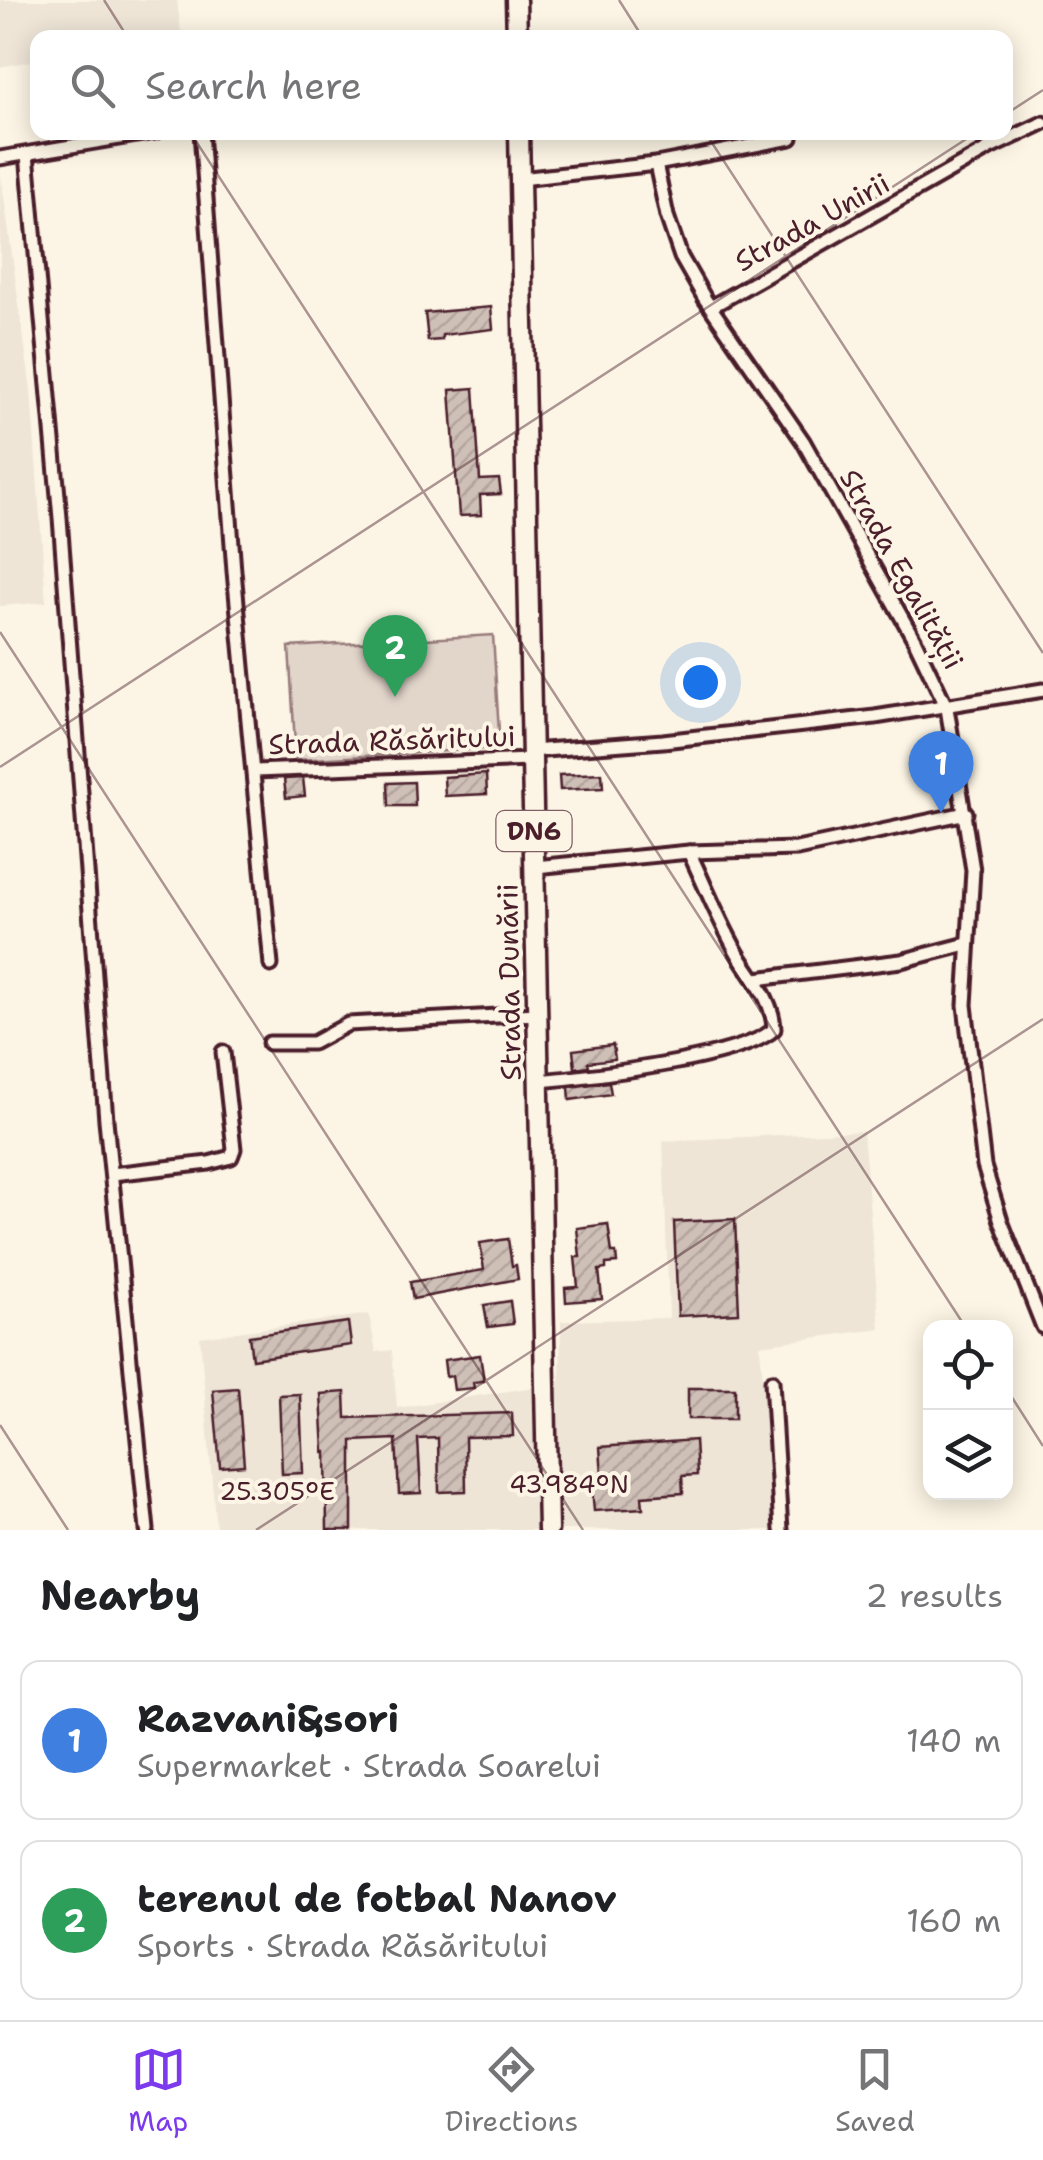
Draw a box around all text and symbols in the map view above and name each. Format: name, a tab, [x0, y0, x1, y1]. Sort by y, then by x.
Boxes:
search box	[30, 30, 1013, 140]
icon: search	[65, 58, 120, 113]
text: Search here	[145, 60, 362, 111]
street label: Strada Unirii	[728, 164, 896, 280]
street label: Strada Egalității	[831, 462, 973, 676]
pin: 2	[362, 614, 428, 697]
your location	[675, 657, 726, 708]
street label: Strada Răsăritului	[268, 717, 516, 763]
pin: 1	[908, 730, 974, 813]
road number: DN6	[496, 811, 572, 851]
street label: Strada Dunării	[488, 883, 530, 1081]
map controls	[923, 1320, 1013, 1500]
button: locate	[923, 1320, 1013, 1410]
button: layers	[923, 1410, 1013, 1500]
text: 43.984°N	[509, 1467, 629, 1501]
text: 25.305°E	[219, 1474, 335, 1508]
text: Nearby	[40, 1567, 200, 1623]
text: 2 results	[866, 1574, 1003, 1617]
text: Razvani&sori	[137, 1693, 399, 1744]
text: 1	[67, 1719, 82, 1762]
text: 140 m	[906, 1719, 1001, 1762]
text: Supermarket · Strada Soarelui	[137, 1744, 601, 1787]
text: terenul de fotbal Nanov	[137, 1873, 617, 1924]
text: 2	[63, 1899, 86, 1942]
text: 160 m	[906, 1899, 1001, 1942]
text: Sports · Strada Răsăritului	[137, 1924, 548, 1967]
tab: Map	[128, 2042, 188, 2140]
tab: Directions	[445, 2042, 578, 2140]
tab: Saved	[835, 2042, 915, 2140]

